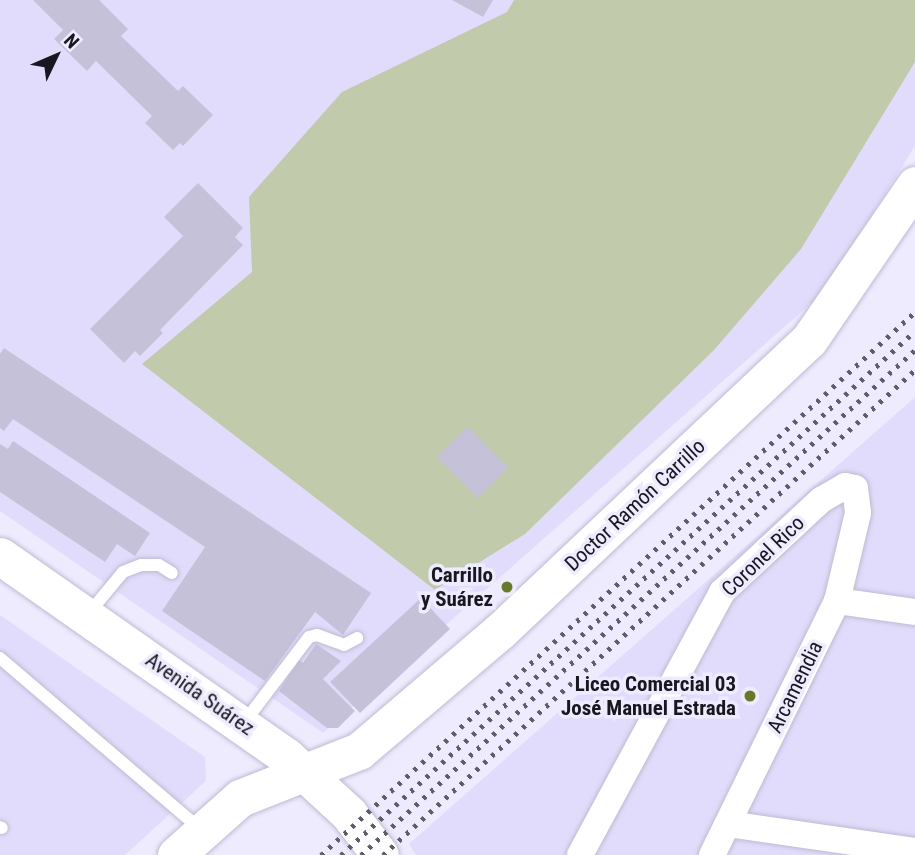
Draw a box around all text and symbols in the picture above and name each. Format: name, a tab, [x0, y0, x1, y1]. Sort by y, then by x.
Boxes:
north arrow	[21, 21, 91, 91]
text: N	[59, 29, 84, 53]
street label: Doctor Ramón Carrillo	[560, 434, 710, 576]
street label: Coronel Rico	[716, 510, 810, 602]
place label: Carrillo y Suárez	[421, 562, 493, 612]
marker: Carrillo y Suárez	[499, 579, 515, 595]
street label: Arcamendia	[762, 637, 828, 737]
street label: Avenida Suárez	[141, 647, 259, 741]
place label: Liceo Comercial 03 José Manuel Estrada	[561, 671, 736, 721]
marker: Liceo Comercial 03 José Manuel Estrada	[742, 688, 758, 704]

